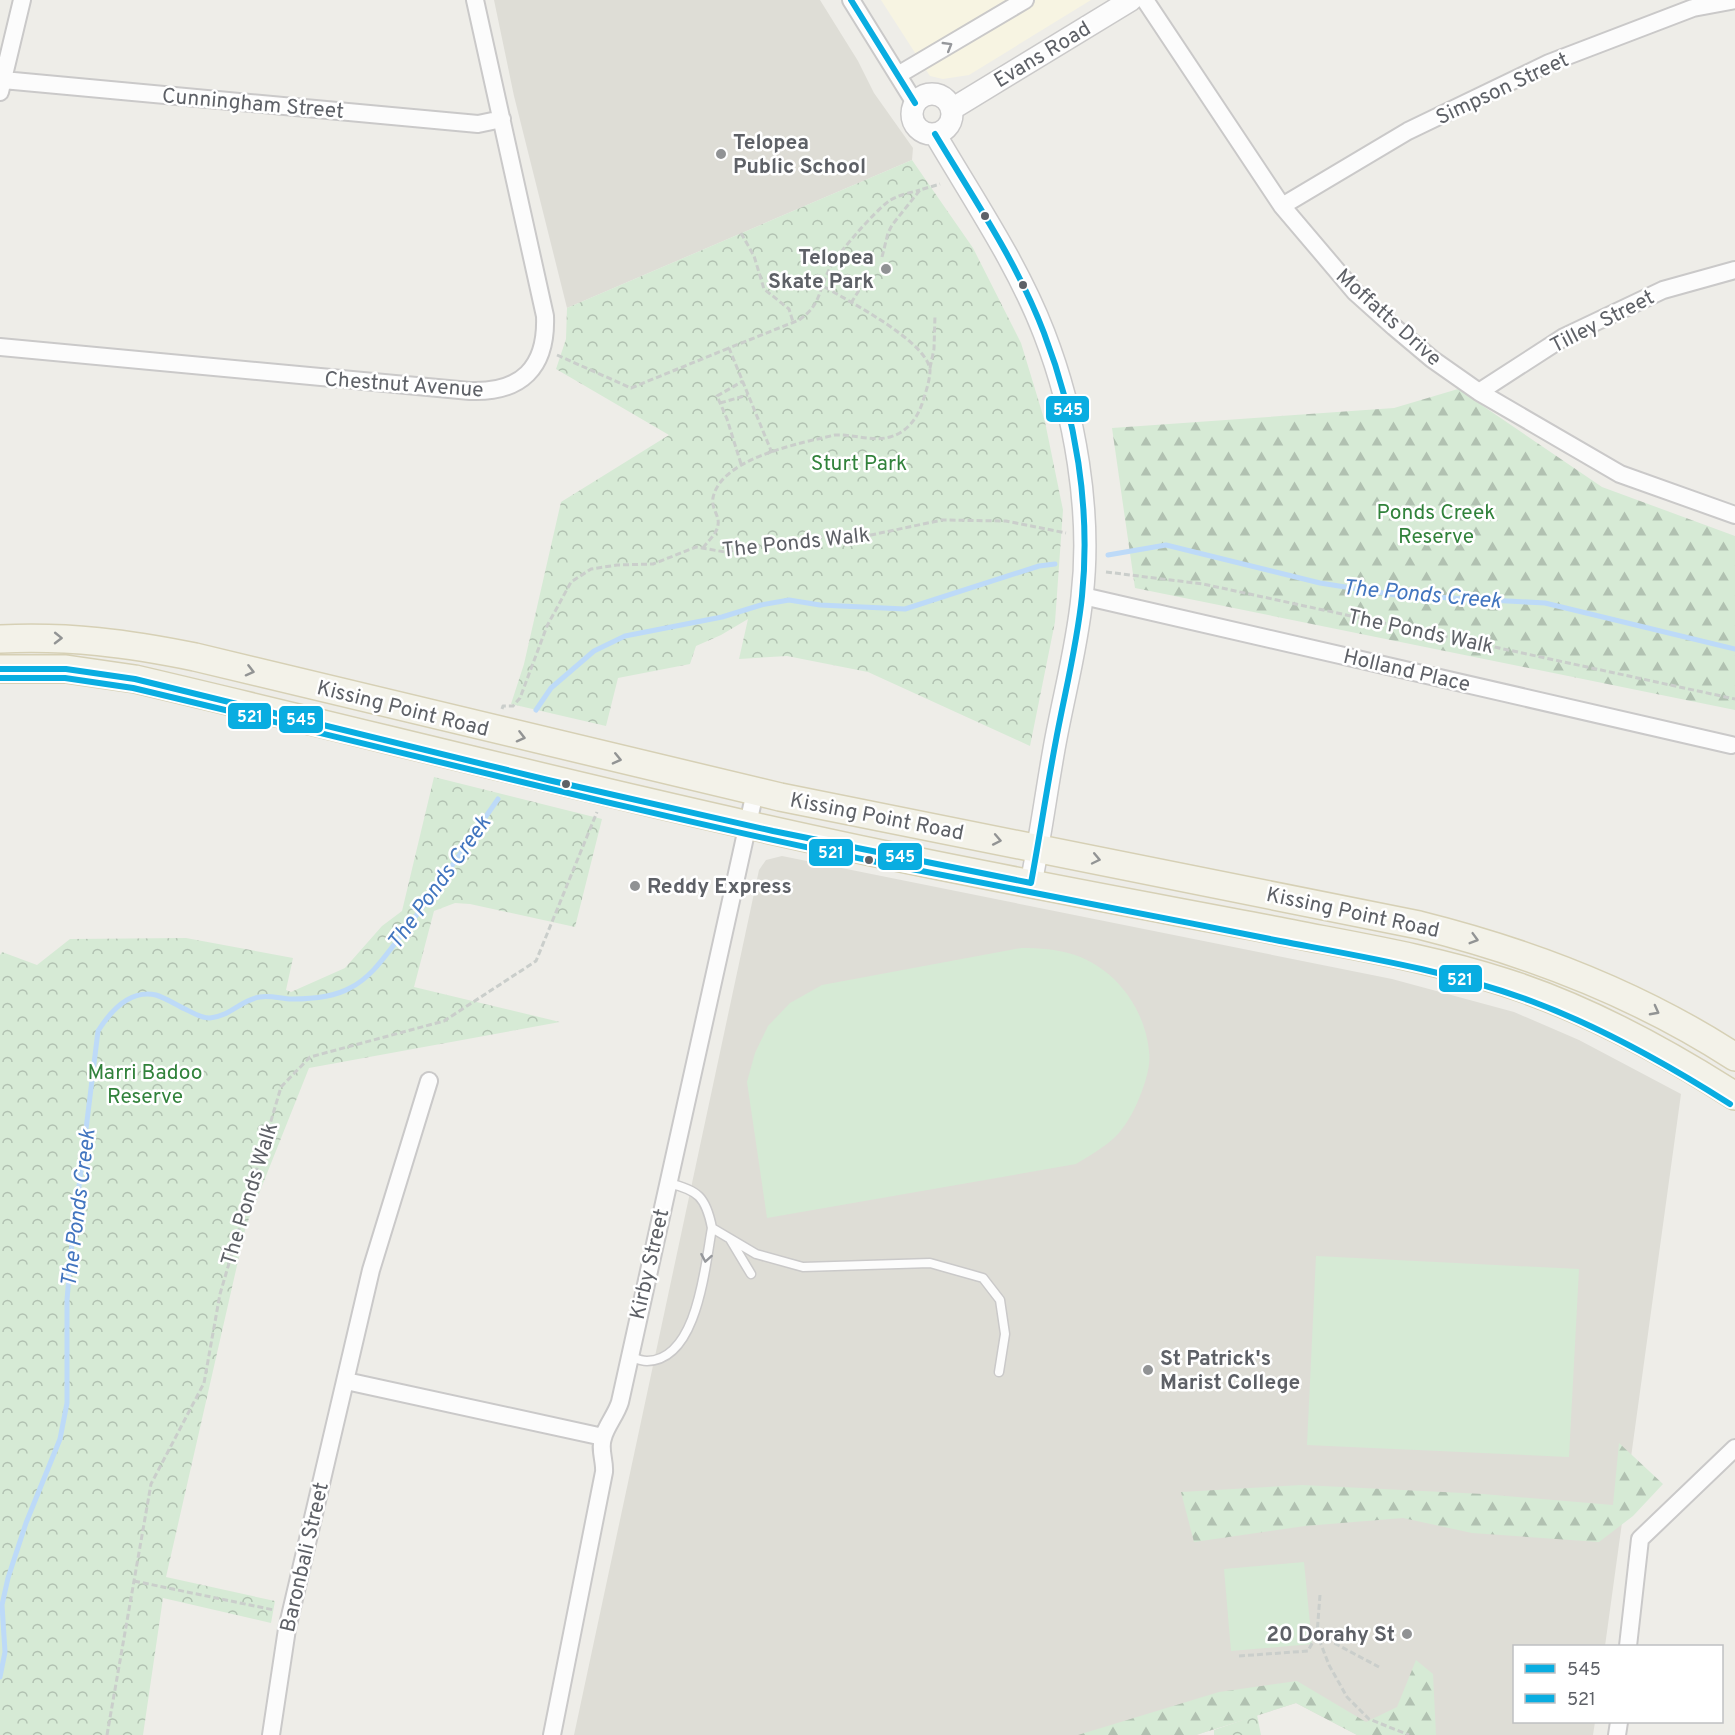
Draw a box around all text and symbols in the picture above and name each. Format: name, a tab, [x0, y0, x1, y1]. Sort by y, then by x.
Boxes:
street label: Evans Road	[989, 16, 1096, 95]
one-way arrow	[942, 41, 952, 53]
street label: Simpson Street	[1432, 47, 1573, 132]
street label: Cunningham Street	[161, 83, 345, 126]
place label: Telopea Public School	[733, 130, 866, 181]
marker: Telopea Public School	[714, 147, 728, 161]
unlabelled marker	[979, 210, 991, 222]
place label: Telopea Skate Park	[768, 245, 874, 296]
marker: Telopea Skate Park	[879, 262, 893, 276]
street label: Moffatts Drive	[1329, 263, 1447, 373]
unlabelled marker	[1017, 279, 1029, 291]
street label: Tilley Street	[1546, 285, 1659, 360]
street label: Chestnut Avenue	[323, 366, 484, 405]
line badge: 545	[1045, 395, 1090, 423]
text: 545	[1053, 401, 1083, 421]
park label: Sturt Park	[811, 451, 907, 478]
park label: Ponds Creek Reserve	[1377, 500, 1496, 551]
street label: The Ponds Walk	[721, 522, 871, 565]
water label: The Ponds Creek	[1341, 575, 1503, 616]
street label: The Ponds Walk	[1345, 604, 1496, 661]
one-way arrow	[54, 632, 63, 644]
street label: Holland Place	[1340, 644, 1473, 699]
one-way arrow	[245, 664, 255, 677]
street label: Kissing Point Road	[314, 675, 492, 744]
line badge: 521	[227, 702, 272, 730]
line badge: 545	[278, 705, 324, 734]
text: 521	[237, 708, 263, 728]
text: 545	[286, 711, 316, 731]
one-way arrow	[516, 729, 526, 742]
one-way arrow	[612, 752, 622, 765]
unlabelled marker	[560, 778, 572, 790]
street label: Kissing Point Road	[788, 787, 966, 848]
water label: The Ponds Creek	[382, 810, 498, 956]
one-way arrow	[992, 833, 1002, 846]
line badge: 521	[808, 838, 854, 867]
line badge: 545	[877, 842, 923, 871]
text: 521	[818, 844, 844, 864]
text: 545	[885, 848, 915, 868]
one-way arrow	[1090, 852, 1100, 865]
unlabelled marker	[863, 854, 875, 866]
place label: Reddy Express	[647, 874, 792, 901]
marker: Reddy Express	[628, 879, 642, 893]
street label: Kissing Point Road	[1264, 882, 1442, 945]
one-way arrow	[1469, 931, 1479, 944]
line badge: 521	[1438, 964, 1483, 993]
text: 521	[1447, 971, 1473, 991]
one-way arrow	[1648, 1004, 1659, 1015]
park label: Marri Badoo Reserve	[88, 1060, 202, 1111]
street label: The Ponds Walk	[216, 1119, 285, 1269]
water label: The Ponds Creek	[56, 1127, 103, 1289]
street label: Kirby Street	[625, 1206, 676, 1322]
one-way arrow	[700, 1252, 713, 1262]
place label: St Patrick's Marist College	[1160, 1346, 1300, 1397]
marker: St Patrick's Marist College	[1141, 1363, 1155, 1377]
street label: Baronbali Street	[275, 1480, 336, 1635]
place label: 20 Dorahy St	[1266, 1622, 1395, 1649]
marker: 20 Dorahy St	[1400, 1627, 1414, 1641]
legend	[1513, 1645, 1723, 1723]
text: 545	[1567, 1659, 1601, 1682]
text: 521	[1567, 1689, 1596, 1712]

